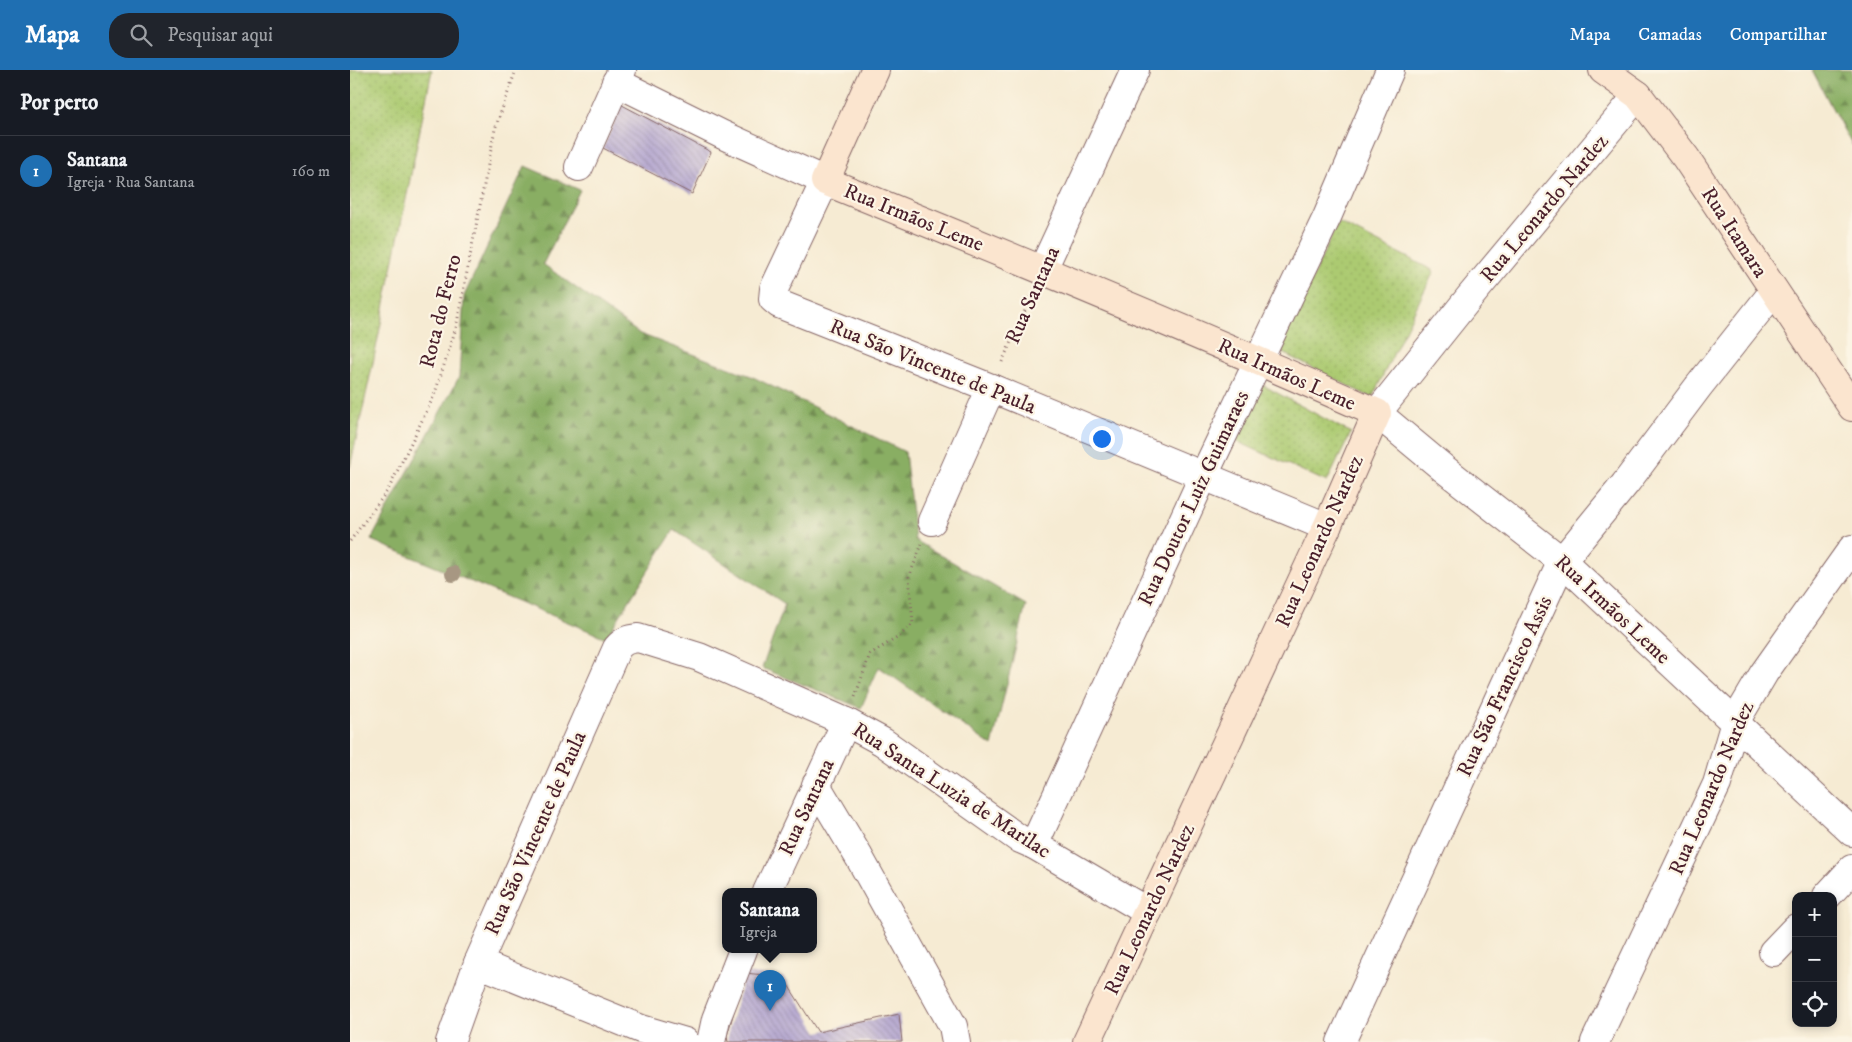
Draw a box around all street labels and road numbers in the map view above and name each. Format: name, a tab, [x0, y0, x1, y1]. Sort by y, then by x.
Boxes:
street label: Rua Leonardo Nardez	[1475, 129, 1615, 288]
street label: Rua Irmãos Leme	[840, 178, 988, 258]
street label: Rua Itamara	[1695, 182, 1773, 283]
street label: Rua Santana	[1000, 243, 1066, 348]
street label: Rota do Ferro	[414, 252, 468, 371]
street label: Rua São Vincente de Paula	[826, 314, 1040, 420]
street label: Rua Irmãos Leme	[1213, 333, 1360, 417]
street label: Rua Doutor Luiz Guimaraes	[1133, 387, 1255, 610]
street label: Rua Leonardo Nardez	[1270, 451, 1370, 632]
street label: Rua Irmãos Leme	[1549, 550, 1676, 670]
street label: Rua São Francisco Assis	[1452, 592, 1558, 781]
street label: Rua Leonardo Nardez	[1664, 698, 1760, 879]
street label: Rua Santa Luzia de Marilac	[848, 717, 1055, 865]
street label: Rua São Vincente de Paula	[479, 727, 593, 939]
street label: Rua Santana	[773, 755, 841, 860]
street label: Rua Leonardo Nardez	[1099, 820, 1201, 999]

